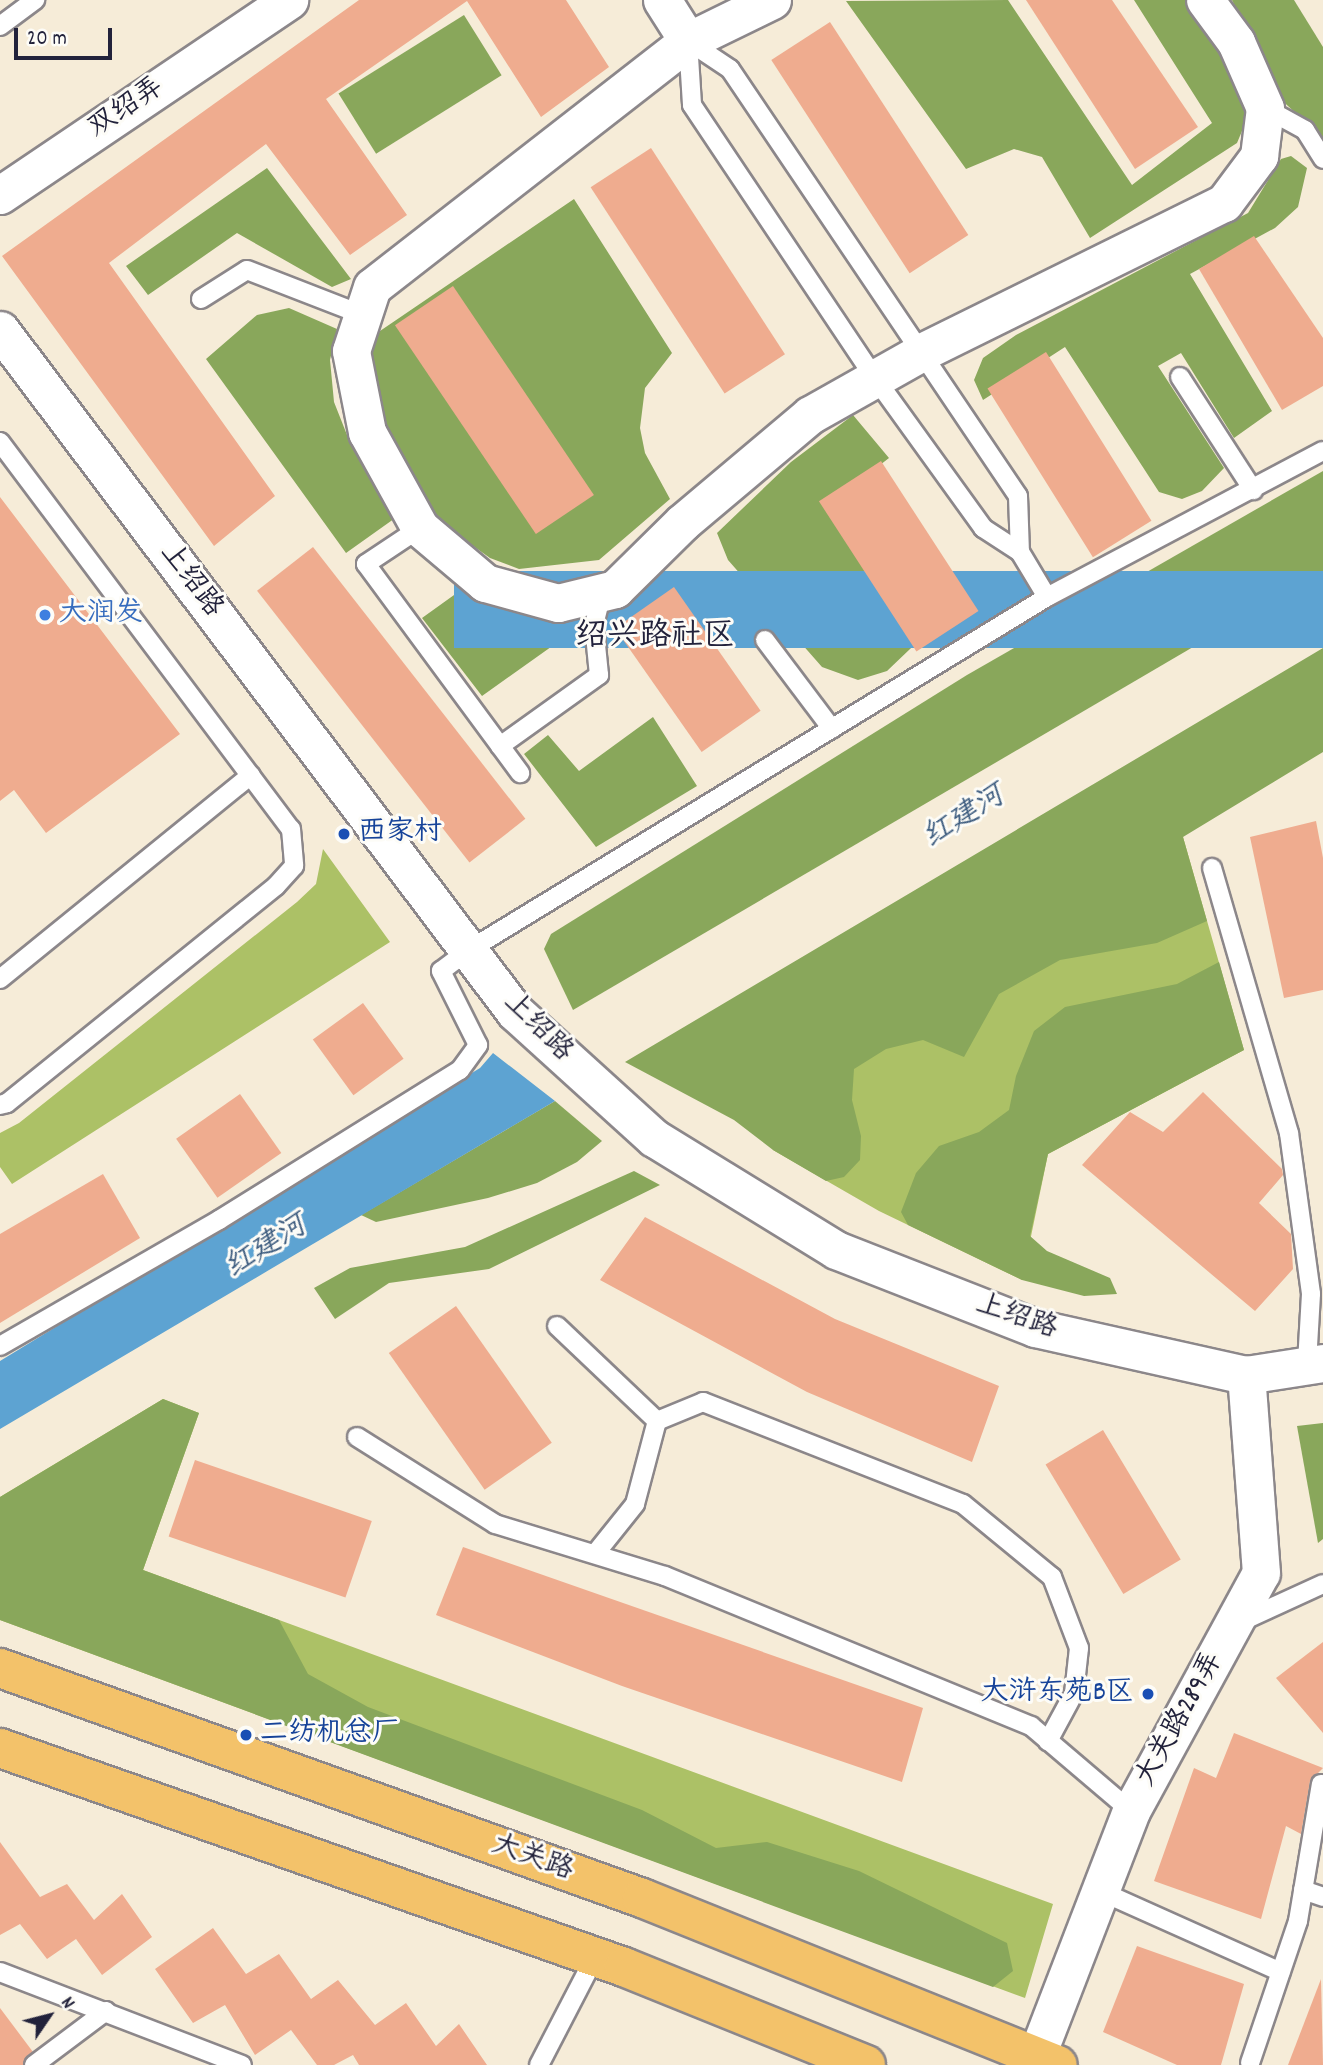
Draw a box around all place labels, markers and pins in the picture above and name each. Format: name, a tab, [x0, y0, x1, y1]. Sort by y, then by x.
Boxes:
place label: 大润发	[59, 598, 143, 632]
marker: 大润发	[37, 607, 53, 623]
place label: 西家村	[358, 817, 442, 851]
marker: 西家村	[336, 826, 352, 842]
place label: 大浒东苑B区	[981, 1677, 1134, 1711]
marker: 大浒东苑B区	[1140, 1686, 1156, 1702]
place label: 二纺机总厂	[260, 1718, 400, 1752]
marker: 二纺机总厂	[238, 1727, 254, 1743]

